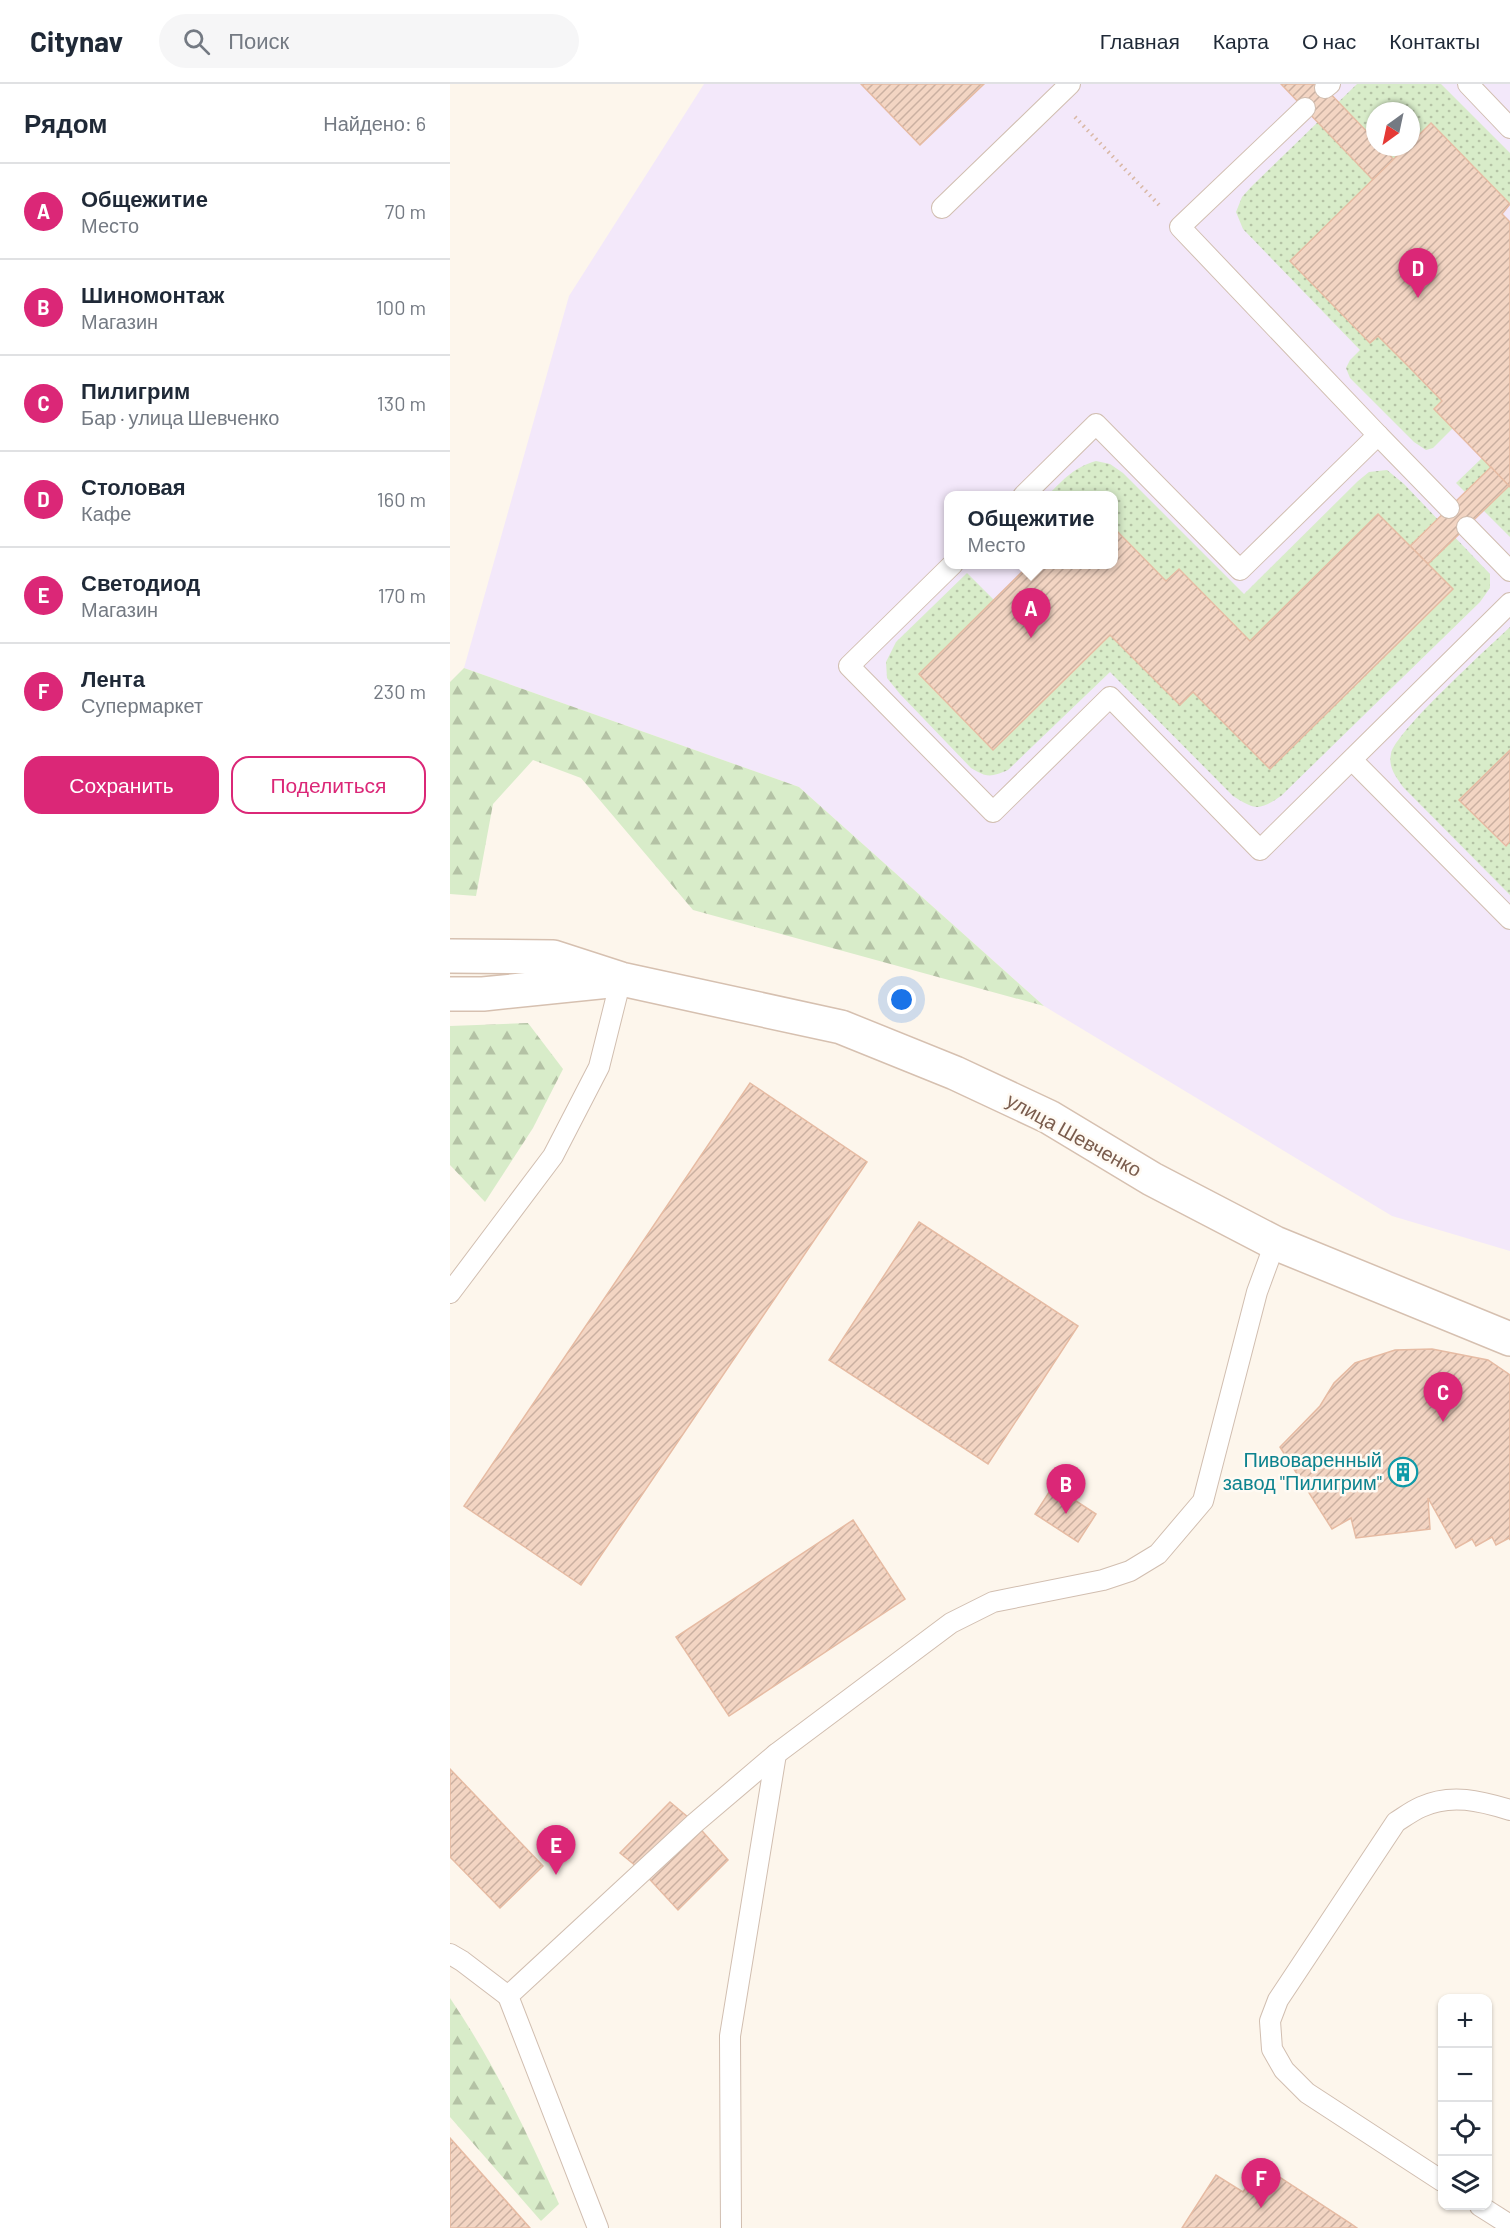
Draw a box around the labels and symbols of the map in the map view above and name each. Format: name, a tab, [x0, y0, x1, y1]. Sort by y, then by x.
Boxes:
north arrow	[1366, 102, 1420, 156]
pin: D	[1398, 248, 1438, 298]
pin: A	[1012, 588, 1050, 638]
your location	[887, 985, 916, 1014]
street label: улица Шевченко	[1003, 1087, 1146, 1181]
pin: C	[1424, 1372, 1462, 1422]
place label: Пивоваренный завод "Пилигрим"	[1223, 1447, 1382, 1494]
building icon: Пивоваренный завод "Пилигрим"	[1387, 1456, 1419, 1488]
pin: B	[1046, 1464, 1086, 1514]
pin: E	[536, 1826, 576, 1875]
pin: F	[1242, 2158, 1280, 2208]

